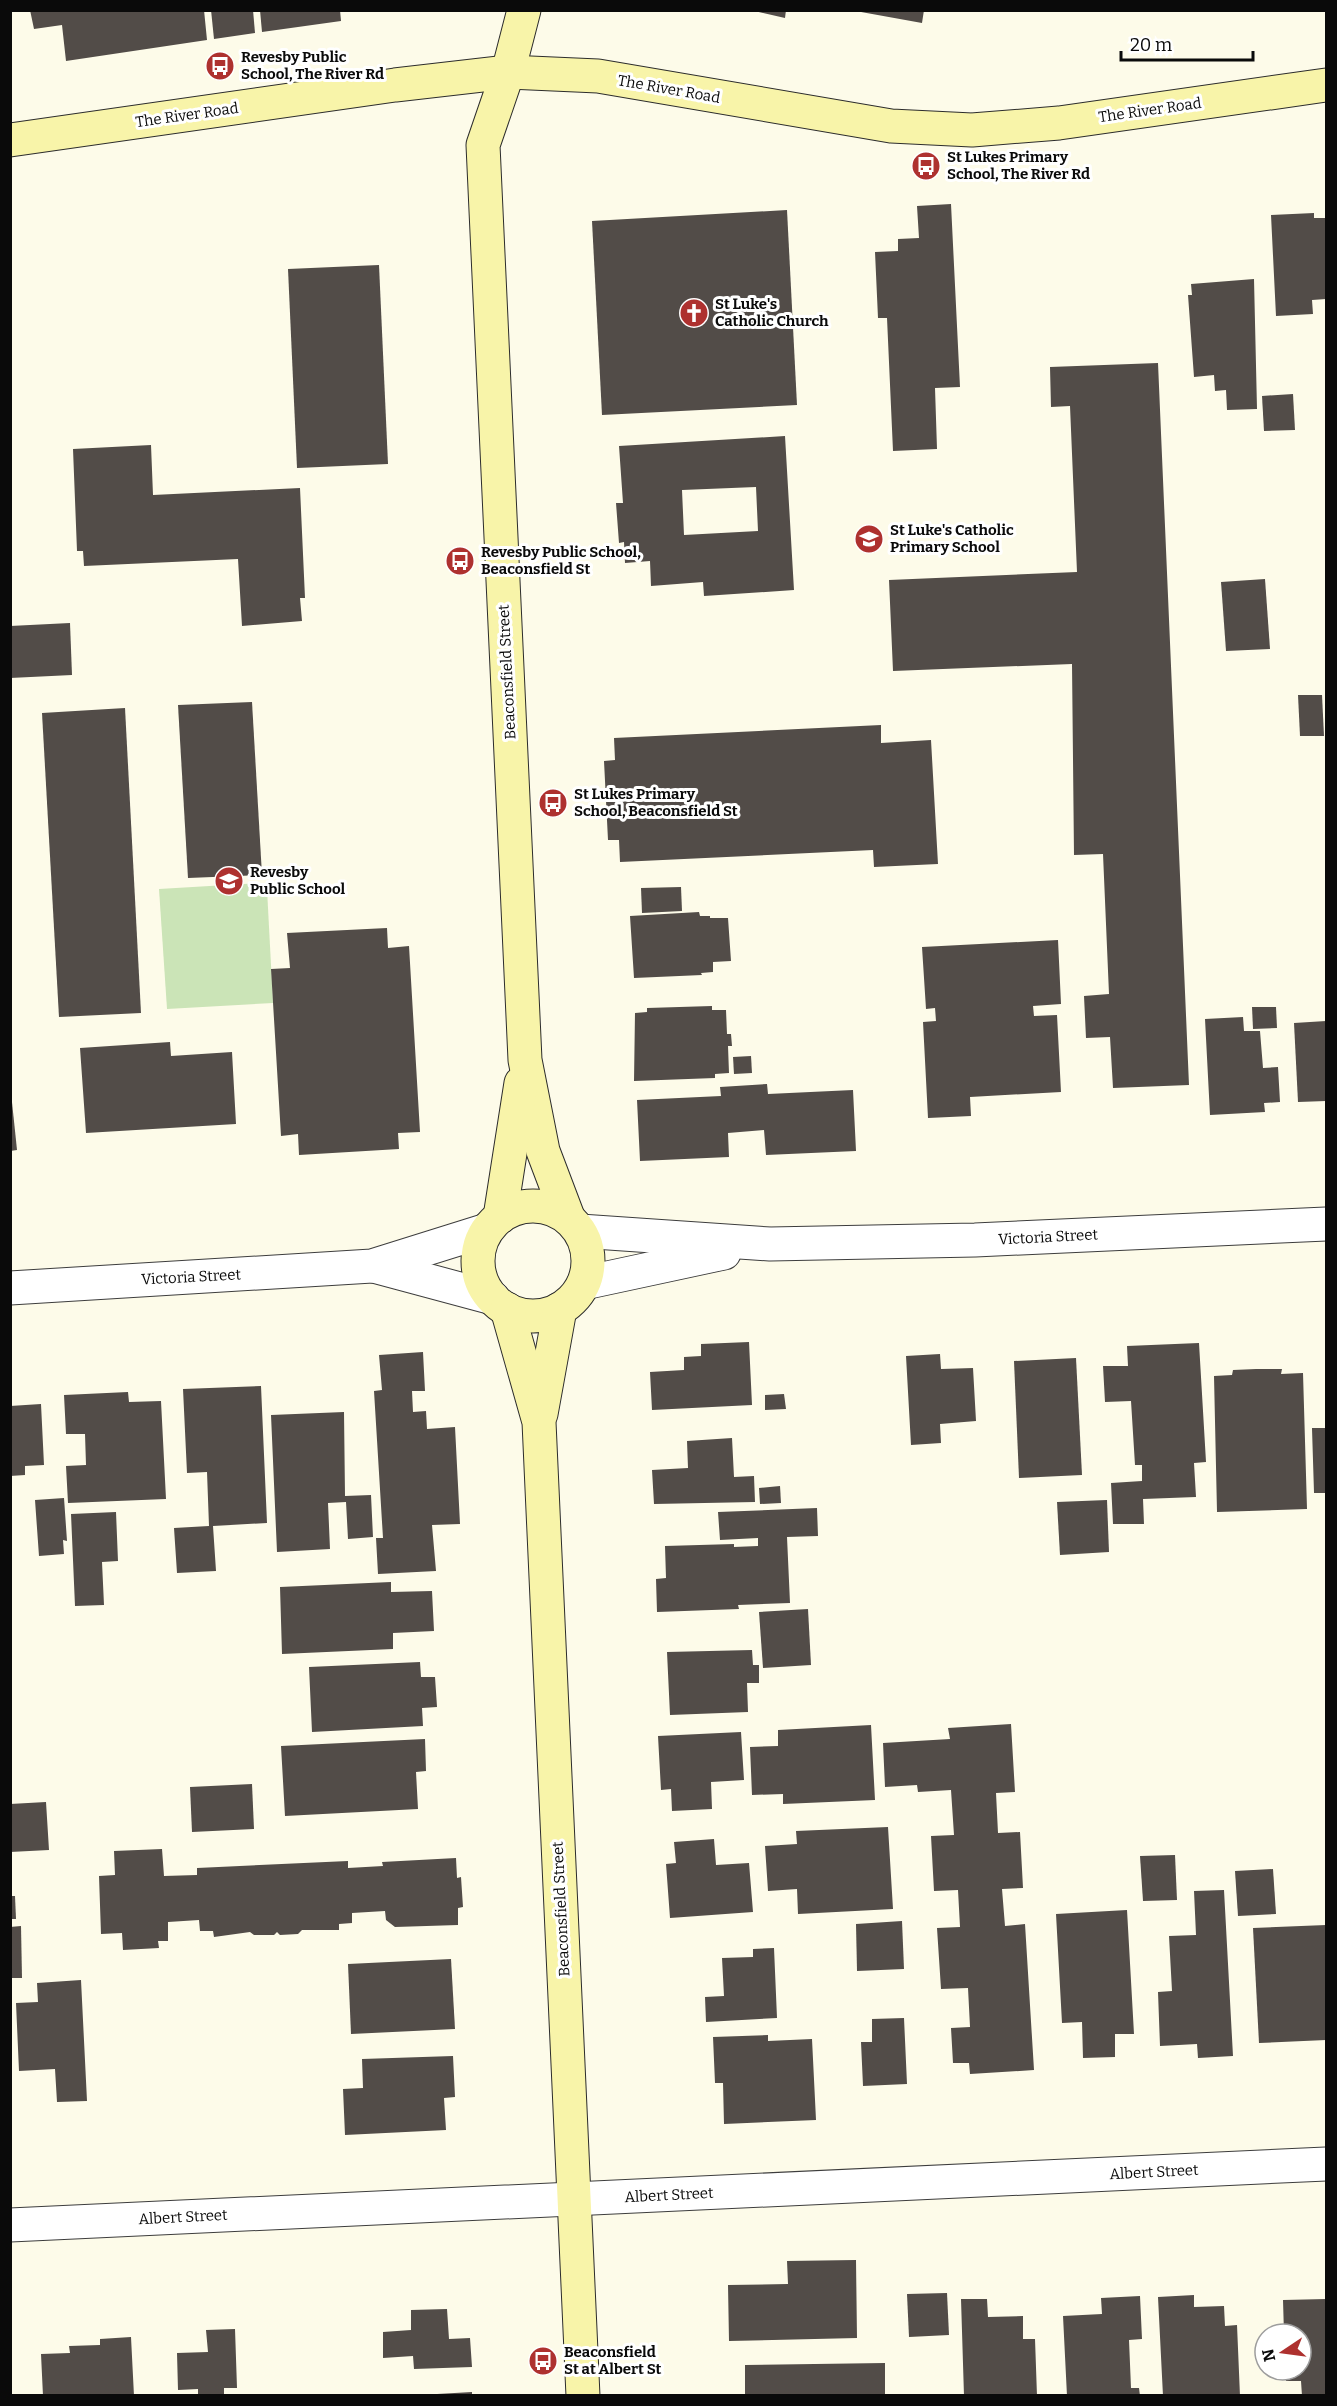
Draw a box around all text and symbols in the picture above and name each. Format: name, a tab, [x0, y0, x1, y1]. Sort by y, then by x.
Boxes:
scale bar	[1121, 24, 1253, 62]
text: 20 m	[1130, 34, 1172, 56]
place label: Revesby Public School, The River Rd	[241, 48, 384, 83]
bus stop icon: Revesby Public School, The River Rd	[204, 50, 236, 82]
street label: The River Road	[616, 71, 722, 107]
street label: The River Road	[1097, 94, 1203, 126]
street label: The River Road	[134, 99, 240, 131]
place label: St Lukes Primary School, The River Rd	[947, 148, 1090, 183]
bus stop icon: St Lukes Primary School, The River Rd	[910, 150, 942, 182]
place label: St Luke's Catholic Church	[715, 295, 829, 330]
church icon: St Luke's Catholic Church	[678, 297, 710, 329]
place label: St Luke's Catholic Primary School	[890, 521, 1014, 556]
school or university icon: St Luke's Catholic Primary School	[853, 523, 885, 555]
place label: Revesby Public School, Beaconsfield St	[481, 543, 641, 578]
bus stop icon: Revesby Public School, Beaconsfield St	[444, 545, 476, 577]
street label: Beaconsfield Street	[494, 603, 520, 740]
place label: St Lukes Primary School, Beaconsfield St	[574, 785, 738, 820]
bus stop icon: St Lukes Primary School, Beaconsfield St	[537, 787, 569, 819]
place label: Revesby Public School	[250, 863, 346, 898]
school or university icon: Revesby Public School	[213, 865, 245, 897]
street label: Victoria Street	[998, 1225, 1099, 1249]
street label: Victoria Street	[141, 1265, 242, 1289]
street label: Beaconsfield Street	[548, 1840, 574, 1977]
street label: Albert Street	[1109, 2161, 1200, 2183]
street label: Albert Street	[624, 2184, 715, 2206]
street label: Albert Street	[138, 2206, 229, 2228]
north arrow	[1253, 2322, 1313, 2382]
place label: Beaconsfield St at Albert St	[564, 2343, 662, 2378]
bus stop icon: Beaconsfield St at Albert St	[527, 2345, 559, 2377]
text: N	[1258, 2347, 1280, 2363]

